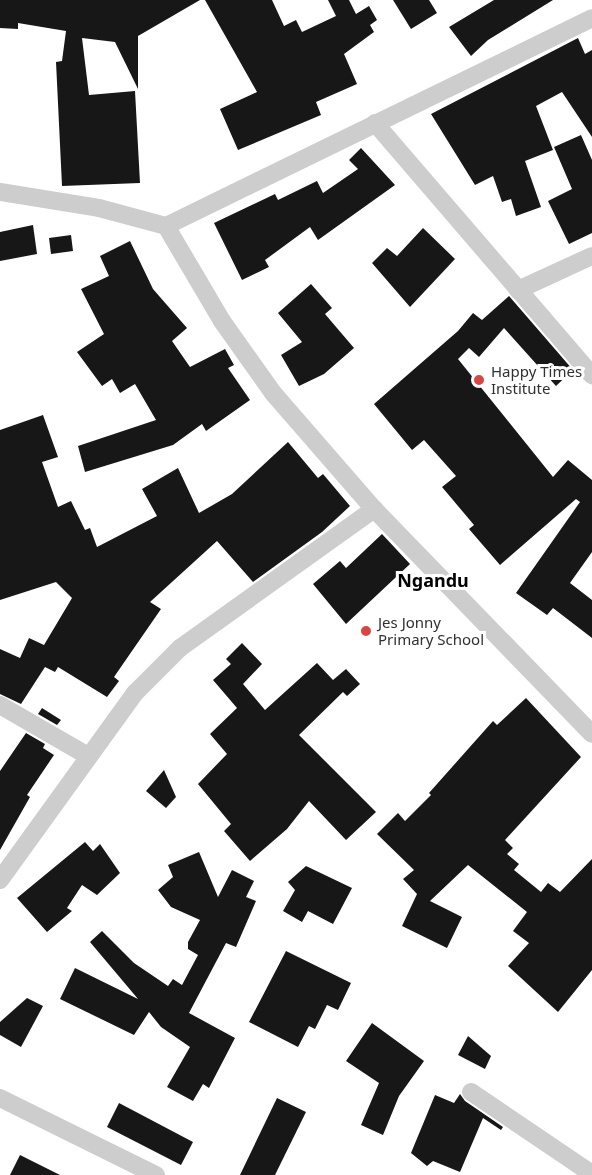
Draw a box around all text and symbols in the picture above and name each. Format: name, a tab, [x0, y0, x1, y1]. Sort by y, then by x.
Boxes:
place label: Happy Times Institute	[491, 362, 582, 397]
marker: Happy Times Institute	[472, 373, 486, 387]
district label: Ngandu	[397, 569, 469, 591]
place label: Jes Jonny Primary School	[378, 613, 484, 648]
marker: Jes Jonny Primary School	[359, 624, 373, 638]

